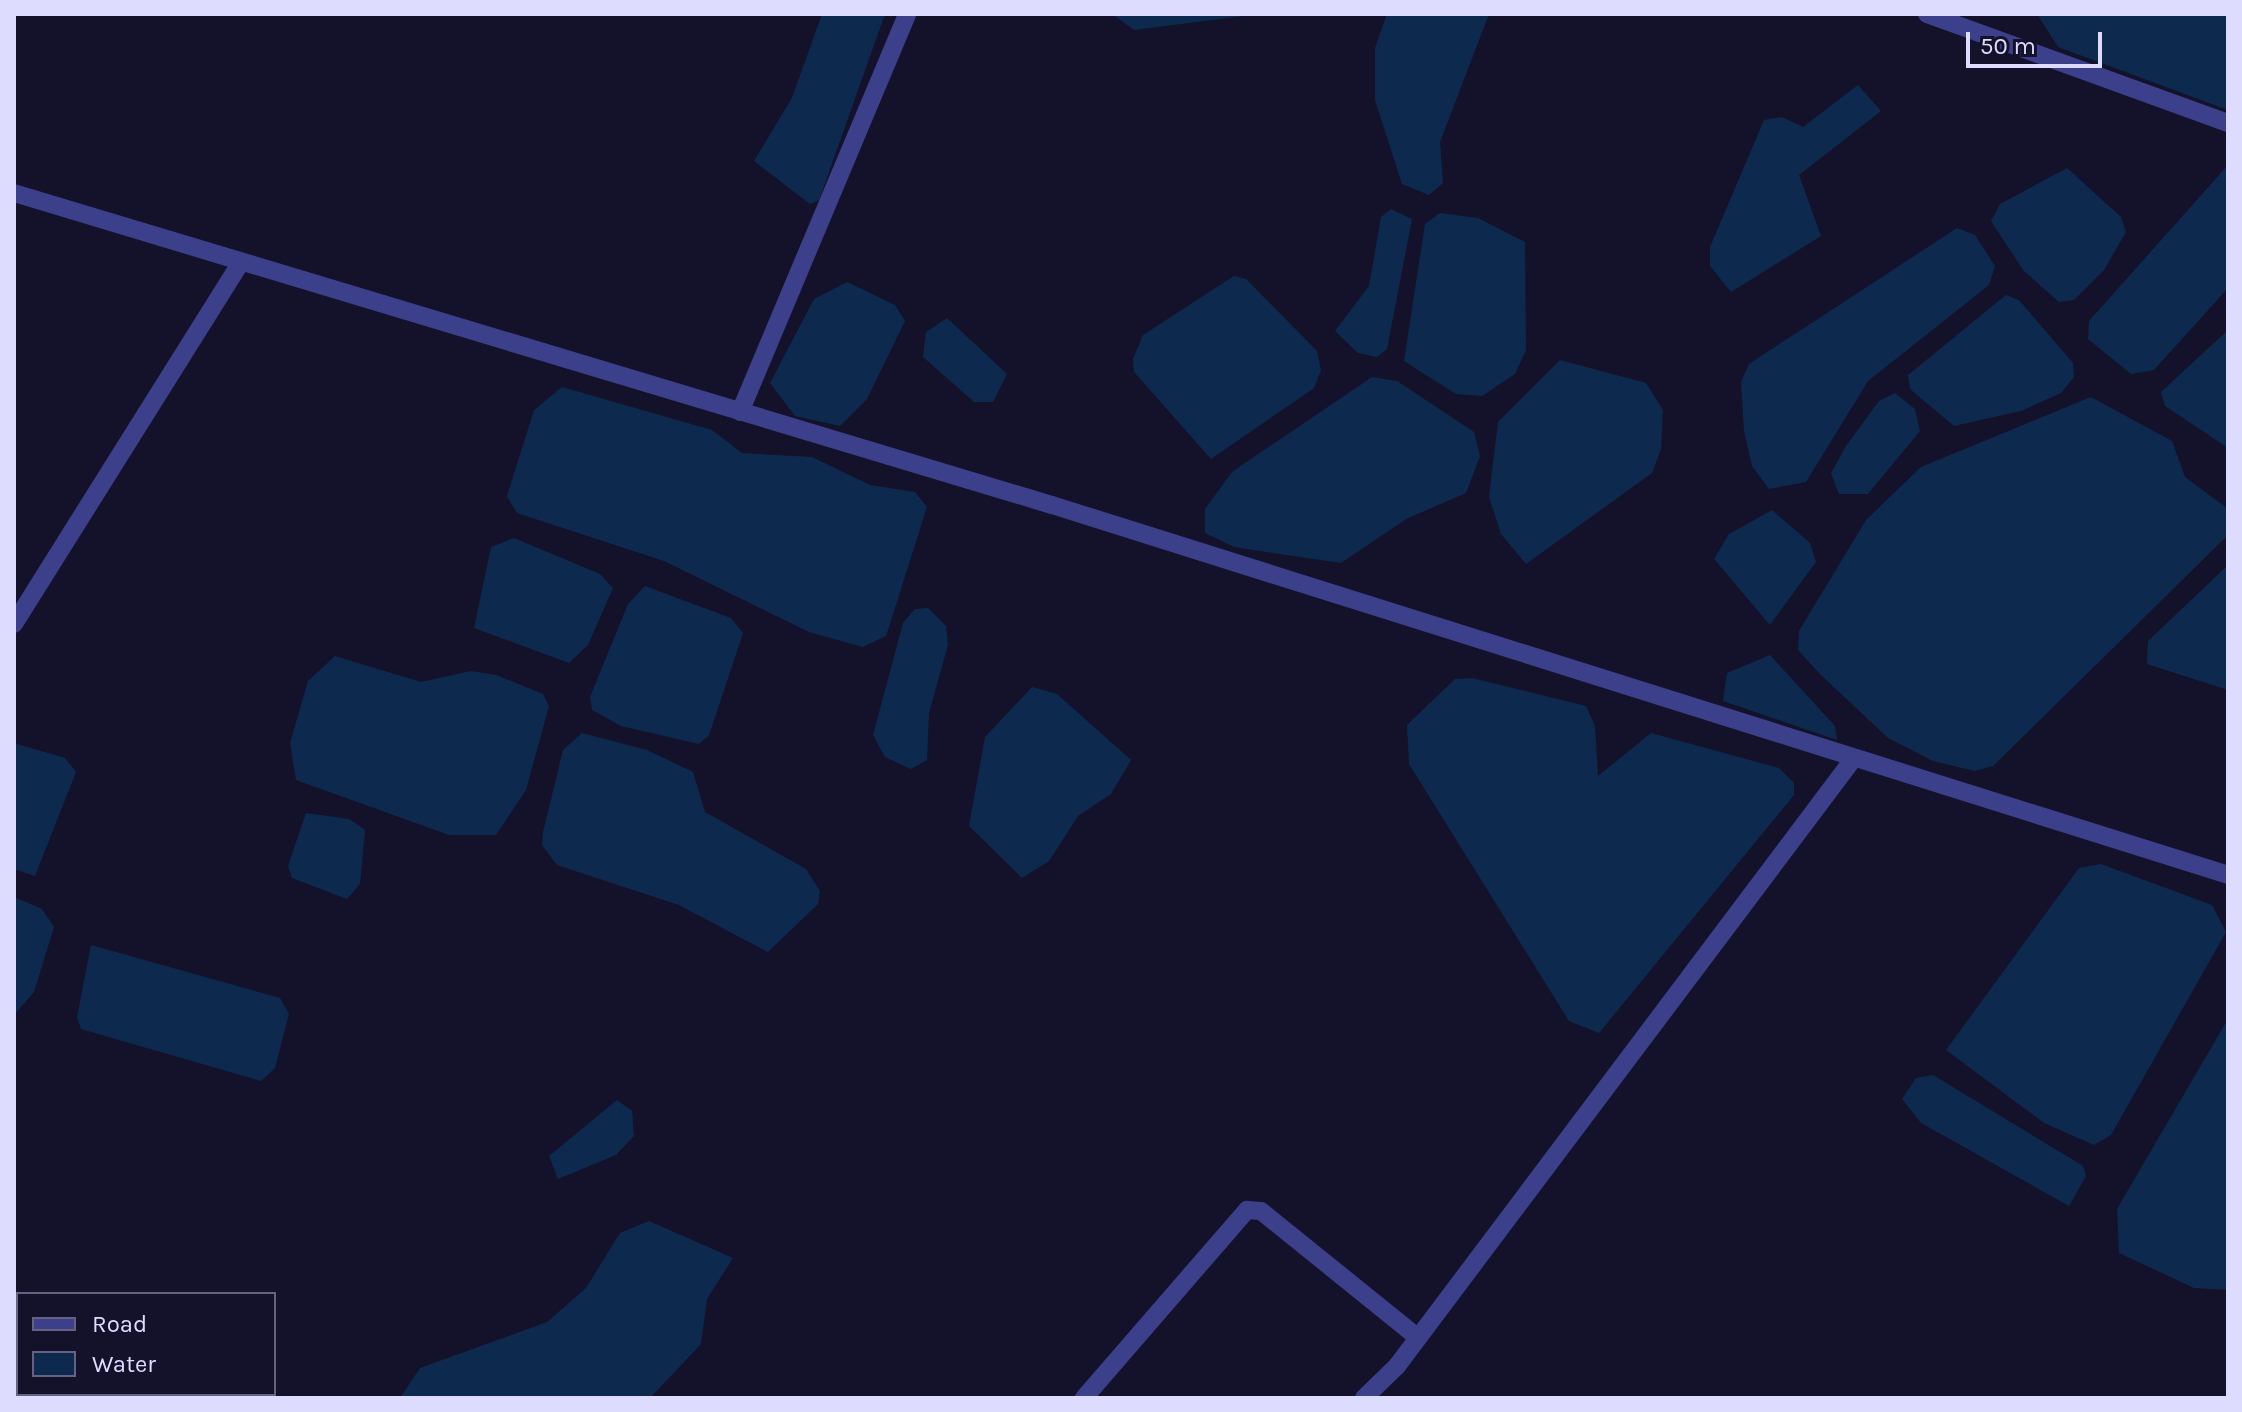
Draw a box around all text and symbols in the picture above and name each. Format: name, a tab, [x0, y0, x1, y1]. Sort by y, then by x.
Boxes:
scale bar	[1970, 16, 2106, 66]
text: 50 m	[1980, 32, 2036, 60]
legend	[16, 1292, 276, 1396]
text: Road	[92, 1310, 147, 1338]
text: Water	[92, 1350, 156, 1378]

